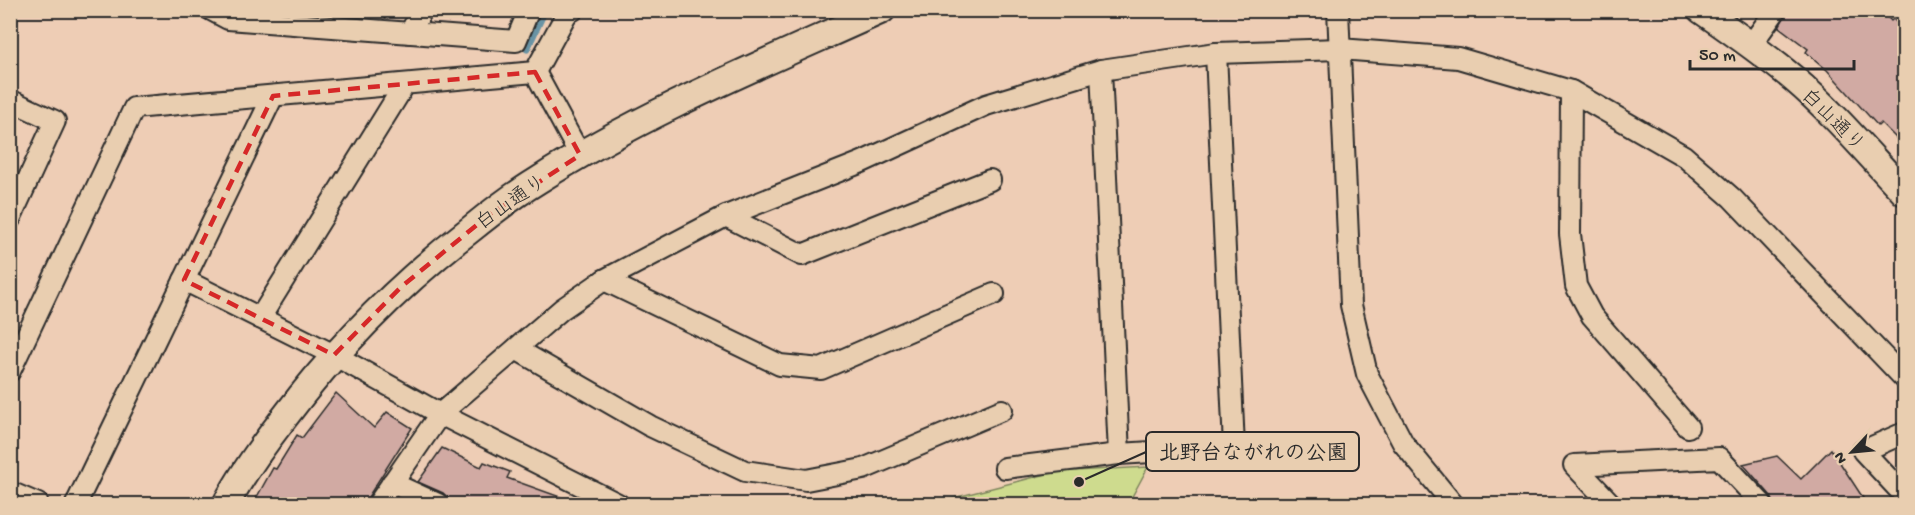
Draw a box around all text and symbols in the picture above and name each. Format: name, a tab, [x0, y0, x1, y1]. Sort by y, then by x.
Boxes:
scale bar	[1690, 33, 1854, 71]
text: 50 m	[1699, 46, 1736, 67]
street label: 白山通り	[1795, 84, 1869, 158]
street label: 白山通り	[472, 171, 551, 236]
north arrow	[1822, 422, 1882, 482]
callout: 北野台ながれの公園	[1146, 432, 1359, 471]
text: 北野台ながれの公園	[1159, 441, 1348, 468]
text: N	[1831, 448, 1852, 466]

